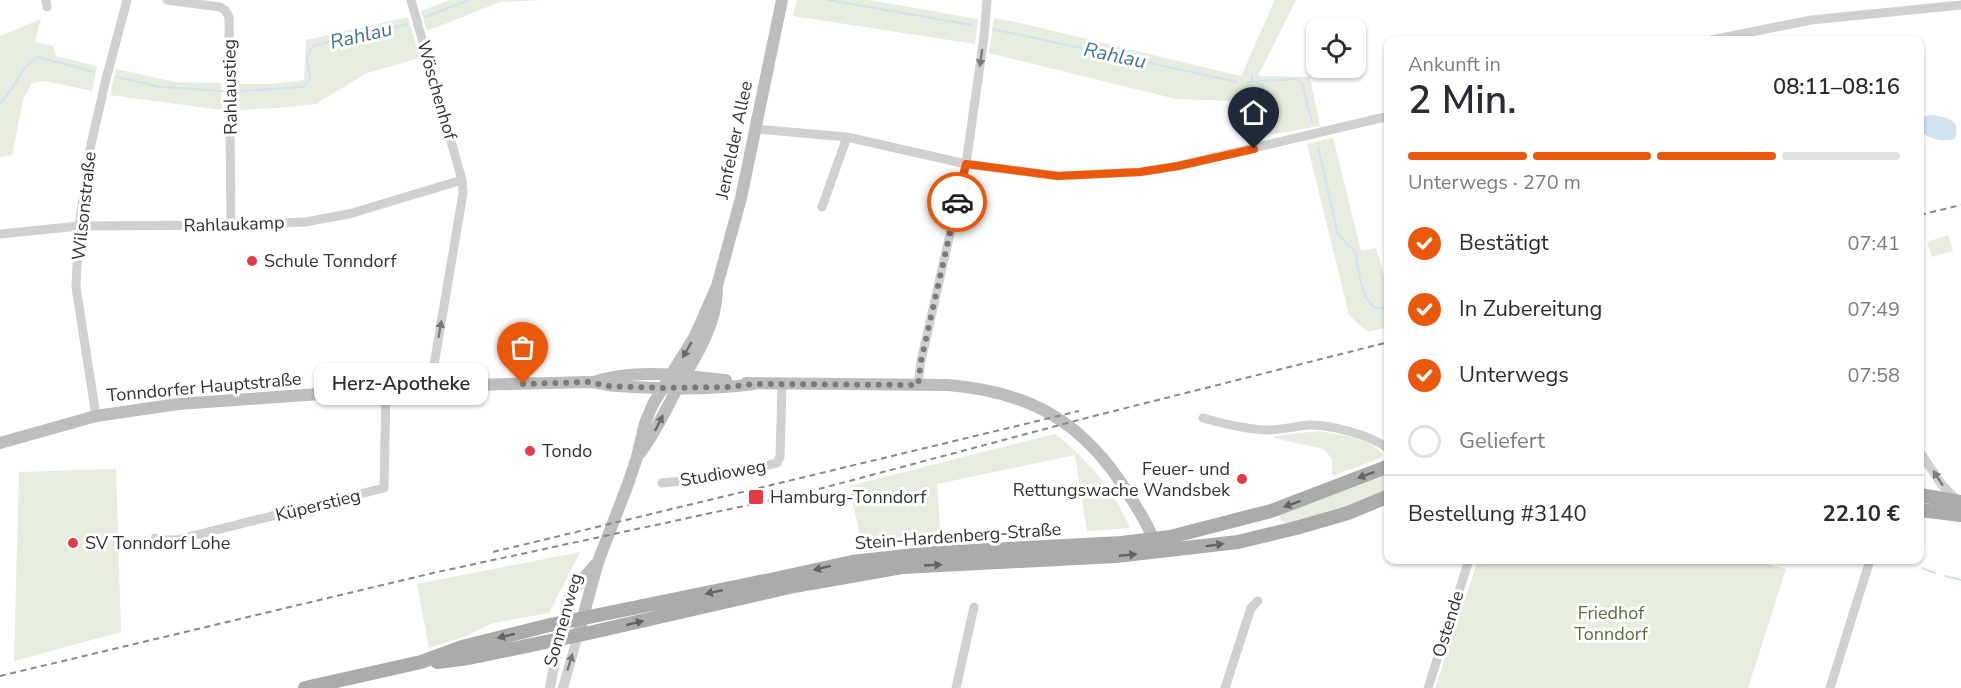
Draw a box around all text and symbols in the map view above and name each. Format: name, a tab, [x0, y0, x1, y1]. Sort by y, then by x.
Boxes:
water label: Rahlau	[327, 15, 395, 56]
map controls	[1306, 18, 1366, 78]
button: locate	[1306, 18, 1366, 78]
water label: Rahlau	[1081, 36, 1149, 75]
street label: Wöschenhof	[411, 38, 463, 143]
street label: Rahlaustieg	[217, 39, 243, 135]
one-way arrow	[977, 49, 986, 68]
text: Ankunft in	[1408, 51, 1501, 78]
text: 08:11–08:16	[1773, 72, 1900, 102]
text: 2 Min.	[1408, 74, 1516, 127]
street label: Jenfelder Allee	[710, 79, 758, 202]
pin	[1228, 87, 1279, 149]
icon: home	[1237, 96, 1270, 129]
street label: Wilsonstraße	[66, 150, 102, 262]
text: Unterwegs · 270 m	[1408, 169, 1581, 196]
courier	[927, 172, 987, 232]
icon: car	[941, 186, 974, 219]
street label: Rahlaukamp	[183, 210, 285, 238]
icon: check	[1408, 227, 1441, 260]
text: Bestätigt	[1459, 228, 1549, 258]
text: 07:41	[1847, 230, 1900, 257]
place label: Schule Tonndorf	[264, 249, 398, 273]
marker: Schule Tonndorf	[245, 254, 259, 268]
icon: check	[1408, 293, 1441, 326]
text: In Zubereitung	[1459, 294, 1602, 324]
text: 07:49	[1847, 296, 1900, 323]
one-way arrow	[436, 319, 445, 338]
pin	[497, 322, 548, 384]
icon: bag	[506, 331, 539, 364]
one-way arrow	[681, 342, 692, 358]
icon: check	[1408, 359, 1441, 392]
text: Unterwegs	[1459, 360, 1569, 390]
text: 07:58	[1847, 362, 1900, 389]
callout: Herz-Apotheke	[313, 363, 487, 405]
street label: Tonndorfer Hauptstraße	[106, 367, 302, 407]
text: Herz-Apotheke	[332, 370, 470, 397]
one-way arrow	[654, 414, 664, 431]
text: Geliefert	[1459, 426, 1545, 456]
place label: Tondo	[542, 439, 592, 463]
marker: Tondo	[523, 444, 537, 458]
street label: Studioweg	[678, 454, 768, 492]
place label: Feuer- und Rettungswache Wandsbek	[1013, 457, 1231, 502]
one-way arrow	[1932, 470, 1943, 486]
one-way arrow	[1356, 471, 1374, 481]
marker: Feuer- und Rettungswache Wandsbek	[1235, 472, 1249, 486]
street label: Küperstieg	[273, 483, 363, 527]
place label: Hamburg-Tonndorf	[770, 485, 927, 509]
marker: Hamburg-Tonndorf	[747, 488, 765, 506]
one-way arrow	[1283, 499, 1301, 509]
text: Bestellung #3140	[1408, 499, 1587, 529]
text: 22.10 €	[1823, 499, 1900, 529]
street label: Stein-Hardenberg-Straße	[854, 517, 1062, 555]
place label: SV Tonndorf Lohe	[85, 531, 230, 555]
marker: SV Tonndorf Lohe	[66, 536, 80, 550]
one-way arrow	[1206, 540, 1225, 549]
one-way arrow	[1118, 550, 1137, 560]
one-way arrow	[923, 560, 942, 569]
one-way arrow	[813, 564, 831, 574]
street label: Sonnenweg	[538, 570, 588, 670]
one-way arrow	[704, 588, 723, 597]
street label: Ostende	[1427, 588, 1469, 660]
park label: Friedhof Tonndorf	[1574, 601, 1649, 646]
one-way arrow	[626, 617, 644, 627]
one-way arrow	[496, 632, 515, 642]
one-way arrow	[566, 653, 575, 671]

